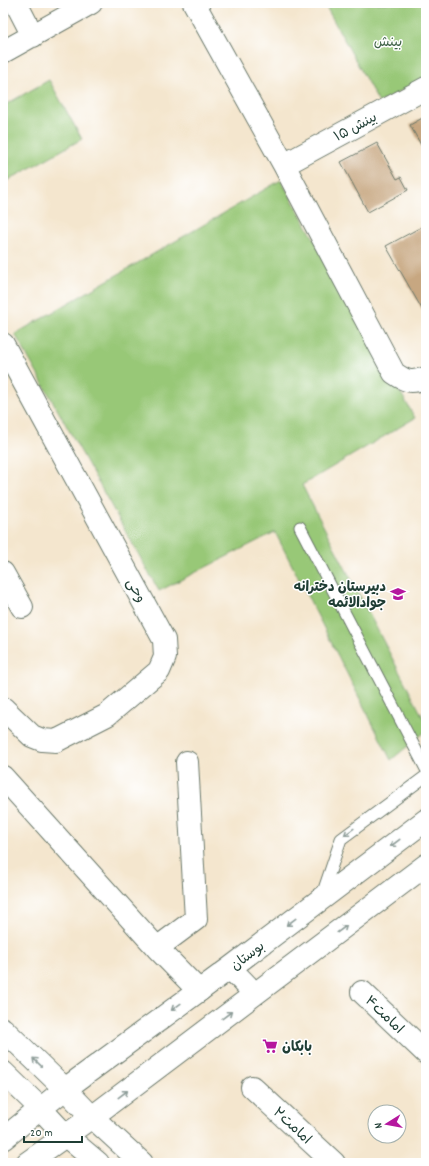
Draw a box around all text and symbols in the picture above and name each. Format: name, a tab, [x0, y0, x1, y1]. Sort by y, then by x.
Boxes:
park label: بینش	[374, 33, 402, 53]
street label: بینش ۱۵	[331, 108, 381, 148]
street label: وحی	[120, 575, 150, 607]
place label: دبیرستان دخترانه جوادالائمه	[293, 578, 386, 614]
school or university icon: دبیرستان دخترانه جوادالائمه	[389, 585, 407, 603]
one-way arrow	[344, 828, 355, 837]
one-way arrow	[389, 839, 400, 847]
one-way arrow	[286, 917, 297, 926]
one-way arrow	[336, 925, 347, 933]
street label: بوستان	[227, 937, 269, 976]
street label: امامت۴	[360, 992, 408, 1039]
one-way arrow	[170, 1003, 181, 1011]
one-way arrow	[221, 1011, 232, 1019]
supermarket icon: بابکان	[261, 1037, 279, 1055]
place label: بابکان	[282, 1038, 312, 1058]
one-way arrow	[32, 1057, 42, 1066]
one-way arrow	[118, 1089, 129, 1098]
street label: امامت۲	[268, 1103, 315, 1150]
north arrow	[367, 1104, 407, 1144]
scale bar	[24, 1118, 82, 1144]
text: N	[371, 1121, 388, 1130]
text: 20 m	[30, 1125, 53, 1142]

